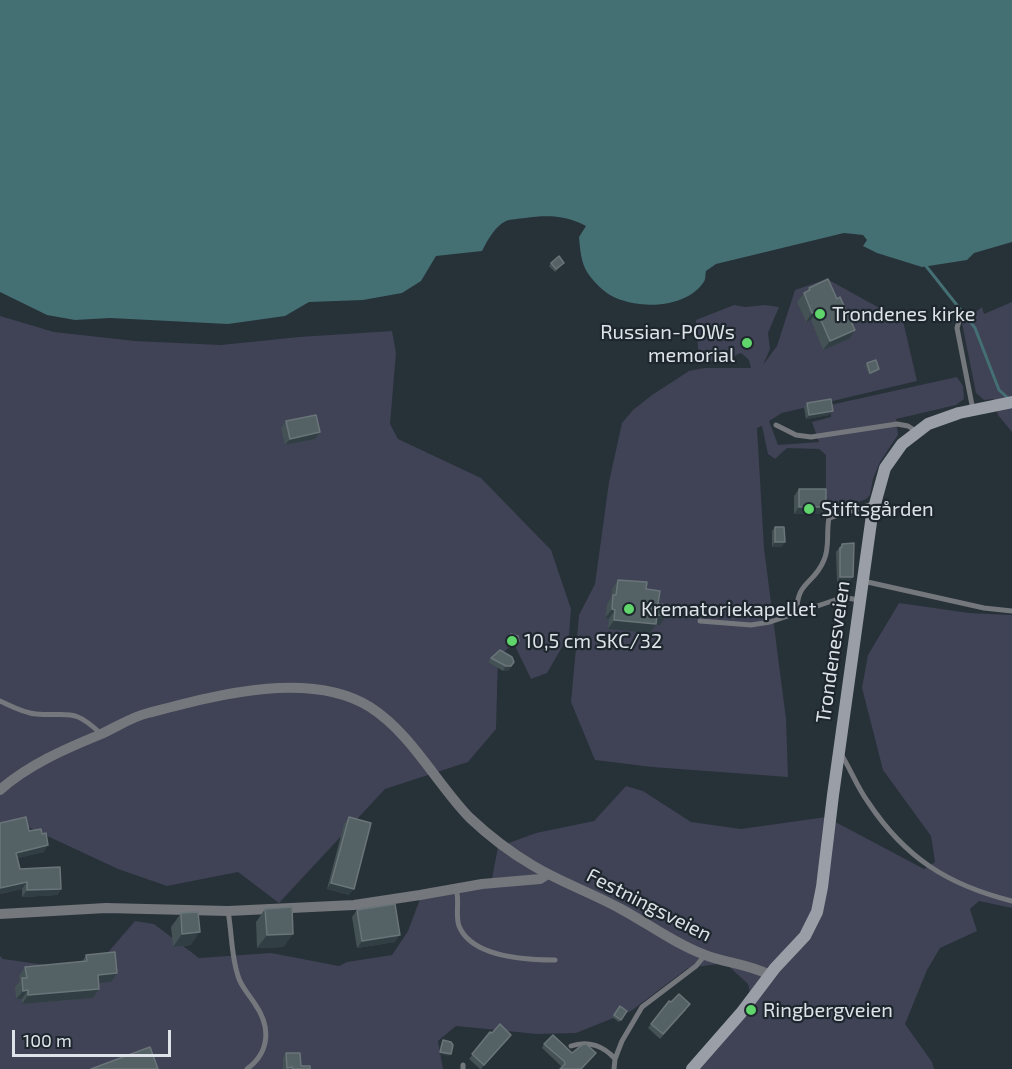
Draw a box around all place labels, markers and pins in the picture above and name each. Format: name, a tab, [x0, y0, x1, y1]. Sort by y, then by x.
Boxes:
place label: Trondenes kirke	[832, 302, 975, 326]
marker: Trondenes kirke	[813, 307, 827, 321]
place label: Russian-POWs memorial	[600, 320, 735, 367]
marker: Russian-POWs memorial	[740, 336, 754, 350]
place label: Stiftsgården	[821, 497, 934, 521]
marker: Stiftsgården	[802, 502, 816, 516]
place label: Krematoriekapellet	[641, 597, 816, 621]
marker: Krematoriekapellet	[622, 602, 636, 616]
place label: 10,5 cm SKC/32	[524, 629, 662, 653]
marker: 10,5 cm SKC/32	[505, 634, 519, 648]
place label: Ringbergveien	[763, 998, 893, 1022]
marker: Ringbergveien	[744, 1003, 758, 1017]

